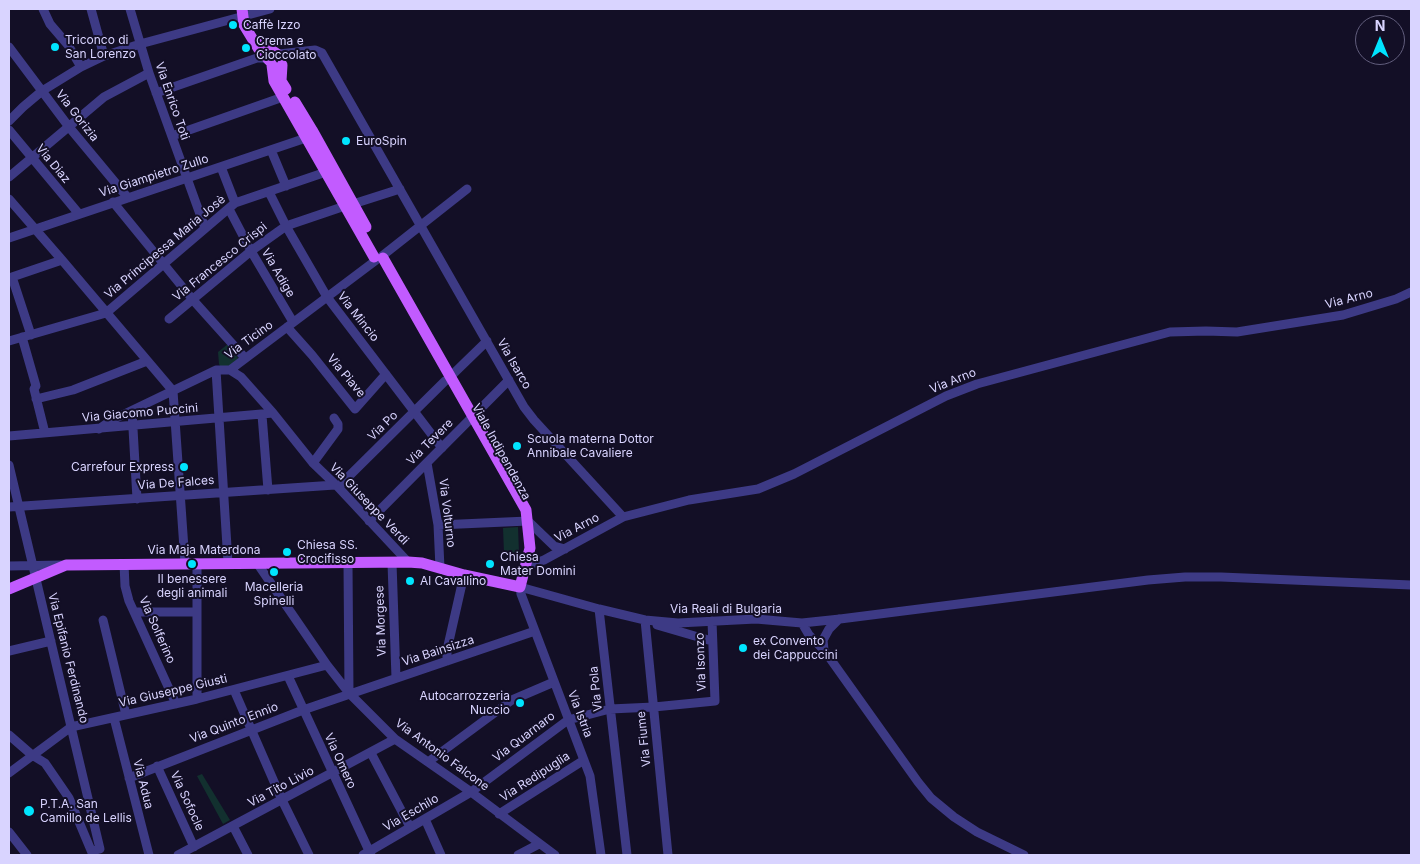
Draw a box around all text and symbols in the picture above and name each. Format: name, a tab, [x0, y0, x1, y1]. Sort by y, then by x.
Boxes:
north arrow	[1355, 15, 1405, 65]
text: N	[1375, 17, 1385, 34]
place label: Caffè Izzo	[243, 18, 300, 32]
marker: Caffè Izzo	[227, 19, 239, 31]
place label: Triconco di San Lorenzo	[65, 33, 136, 61]
place label: Crema e Cioccolato	[256, 34, 316, 62]
marker: Triconco di San Lorenzo	[49, 41, 61, 53]
marker: Crema e Cioccolato	[240, 42, 252, 54]
street label: Via Enrico Toti	[152, 60, 192, 142]
street label: Via Gorizia	[52, 87, 102, 145]
place label: EuroSpin	[356, 134, 407, 148]
marker: EuroSpin	[340, 135, 352, 147]
street label: Via Diaz	[33, 142, 73, 186]
street label: Via Giampietro Zullo	[98, 152, 210, 200]
street label: Via Principessa Maria Josè	[102, 192, 228, 302]
street label: Via Francesco Crispi	[170, 220, 270, 304]
street label: Via Adige	[258, 246, 298, 300]
street label: Via Arno	[1324, 286, 1374, 312]
street label: Via Mincio	[334, 289, 382, 345]
street label: Via Ticino	[222, 318, 276, 362]
street label: Via Isarco	[494, 336, 534, 392]
street label: Via Piave	[324, 351, 368, 401]
street label: Via Arno	[928, 365, 978, 397]
street label: Via Giacomo Puccini	[81, 401, 199, 425]
street label: Viale Indipendenza	[469, 401, 533, 503]
street label: Via Po	[365, 408, 401, 444]
street label: Via Tevere	[404, 416, 456, 468]
place label: Scuola materna Dottor Annibale Cavaliere	[527, 432, 654, 460]
marker: Scuola materna Dottor Annibale Cavaliere	[511, 440, 523, 452]
place label: Carrefour Express	[71, 460, 174, 474]
street label: Via Giuseppe Verdi	[326, 460, 412, 548]
marker: Carrefour Express	[178, 461, 190, 473]
street label: Via De Falces	[137, 473, 215, 493]
street label: Via Volturno	[436, 478, 458, 548]
street label: Via Arno	[552, 510, 602, 546]
place label: Chiesa SS. Crocifisso	[297, 538, 358, 566]
street label: Via Maja Materdona	[148, 543, 260, 557]
marker: Chiesa SS. Crocifisso	[281, 546, 293, 558]
place label: Chiesa Mater Domini	[500, 550, 576, 578]
marker: Il benessere degli animali	[186, 558, 198, 570]
marker: Chiesa Mater Domini	[484, 558, 496, 570]
marker: Macelleria Spinelli	[268, 566, 280, 578]
place label: Il benessere degli animali	[157, 572, 227, 600]
place label: Al Cavallino	[420, 574, 486, 588]
marker: Al Cavallino	[404, 575, 416, 587]
place label: Macelleria Spinelli	[245, 580, 303, 608]
street label: Via Morgese	[373, 585, 389, 657]
street label: Via Epifanio Ferdinando	[45, 591, 91, 725]
street label: Via Solferino	[136, 594, 178, 666]
street label: Via Reali di Bulgaria	[670, 602, 782, 616]
street label: Via Isonzo	[693, 632, 709, 692]
street label: Via Bainsizza	[400, 633, 476, 669]
place label: ex Convento dei Cappuccini	[753, 634, 838, 662]
marker: ex Convento dei Cappuccini	[737, 642, 749, 654]
street label: Via Pola	[586, 666, 606, 712]
street label: Via Giuseppe Giusti	[117, 672, 229, 710]
street label: Via Istria	[564, 688, 596, 740]
place label: Autocarrozzeria Nuccio	[419, 689, 510, 717]
marker: Autocarrozzeria Nuccio	[514, 697, 526, 709]
street label: Via Quinto Ennio	[188, 700, 280, 746]
street label: Via Quarnaro	[490, 709, 558, 765]
street label: Via Fiume	[634, 710, 654, 768]
street label: Via Antonio Falcone	[392, 716, 492, 794]
street label: Via Omero	[321, 731, 359, 791]
street label: Via Redipuglia	[497, 749, 573, 805]
street label: Via Adua	[130, 758, 156, 810]
street label: Via Tito Livio	[245, 764, 317, 810]
street label: Via Sofocle	[167, 769, 207, 833]
street label: Via Eschilo	[381, 791, 441, 835]
place label: P.T.A. San Camillo de Lellis	[40, 797, 132, 825]
marker: P.T.A. San Camillo de Lellis	[22, 804, 36, 818]

